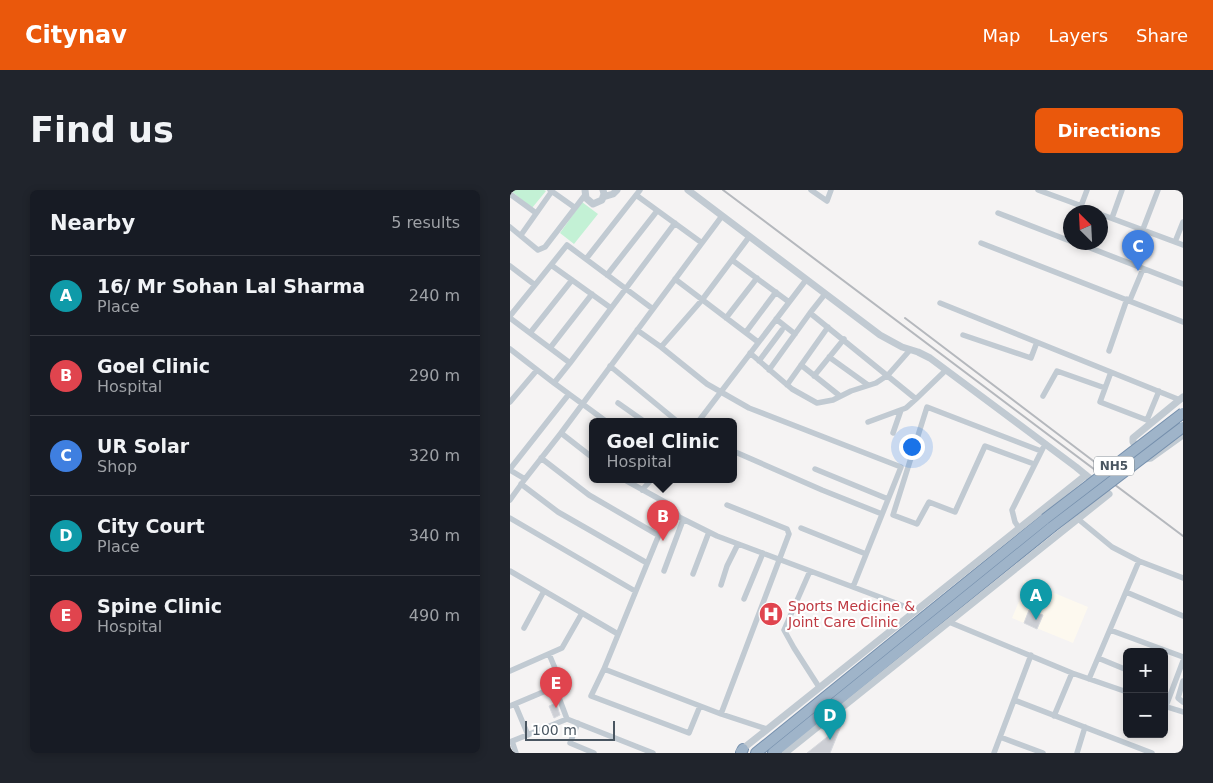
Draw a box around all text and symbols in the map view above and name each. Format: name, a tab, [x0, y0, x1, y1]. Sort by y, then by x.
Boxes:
text: Citynav	[25, 21, 127, 49]
text: Map	[982, 25, 1020, 46]
text: Layers	[1048, 25, 1108, 46]
text: Share	[1136, 25, 1188, 46]
button: Directions	[1035, 108, 1183, 153]
text: Find us	[30, 110, 174, 150]
north arrow	[1063, 205, 1108, 250]
text: Nearby	[50, 211, 135, 235]
text: 5 results	[391, 213, 460, 232]
pin: C	[1122, 230, 1154, 271]
text: 16/ Mr Sohan Lal Sharma	[97, 275, 365, 297]
text: A	[60, 286, 72, 305]
text: 240 m	[409, 286, 460, 305]
text: Place	[97, 297, 140, 316]
text: Goel Clinic	[97, 355, 210, 377]
text: B	[60, 366, 72, 385]
text: 290 m	[409, 366, 460, 385]
text: Hospital	[97, 377, 162, 396]
popup	[589, 418, 737, 483]
text: Goel Clinic	[607, 430, 719, 452]
your location	[899, 434, 925, 460]
text: UR Solar	[97, 435, 189, 457]
text: C	[60, 446, 72, 465]
text: 320 m	[409, 446, 460, 465]
text: Hospital	[607, 452, 672, 471]
road number: NH5	[1094, 456, 1134, 476]
text: Shop	[97, 457, 137, 476]
pin: B	[647, 500, 679, 541]
text: City Court	[97, 515, 205, 537]
text: D	[59, 526, 73, 545]
text: 340 m	[409, 526, 460, 545]
text: Place	[97, 537, 140, 556]
pin: A	[1020, 579, 1052, 620]
text: Spine Clinic	[97, 595, 222, 617]
place label: Sports Medicine & Joint Care Clinic	[787, 598, 915, 630]
hospital icon: Sports Medicine & Joint Care Clinic	[758, 601, 784, 627]
text: E	[61, 606, 71, 625]
text: 490 m	[409, 606, 460, 625]
text: Hospital	[97, 617, 162, 636]
map controls	[1123, 648, 1168, 738]
button: +	[1123, 648, 1168, 693]
pin: E	[540, 667, 572, 708]
button: −	[1123, 693, 1168, 738]
pin: D	[814, 699, 846, 740]
scale bar	[525, 718, 615, 741]
text: 100 m	[532, 722, 577, 738]

